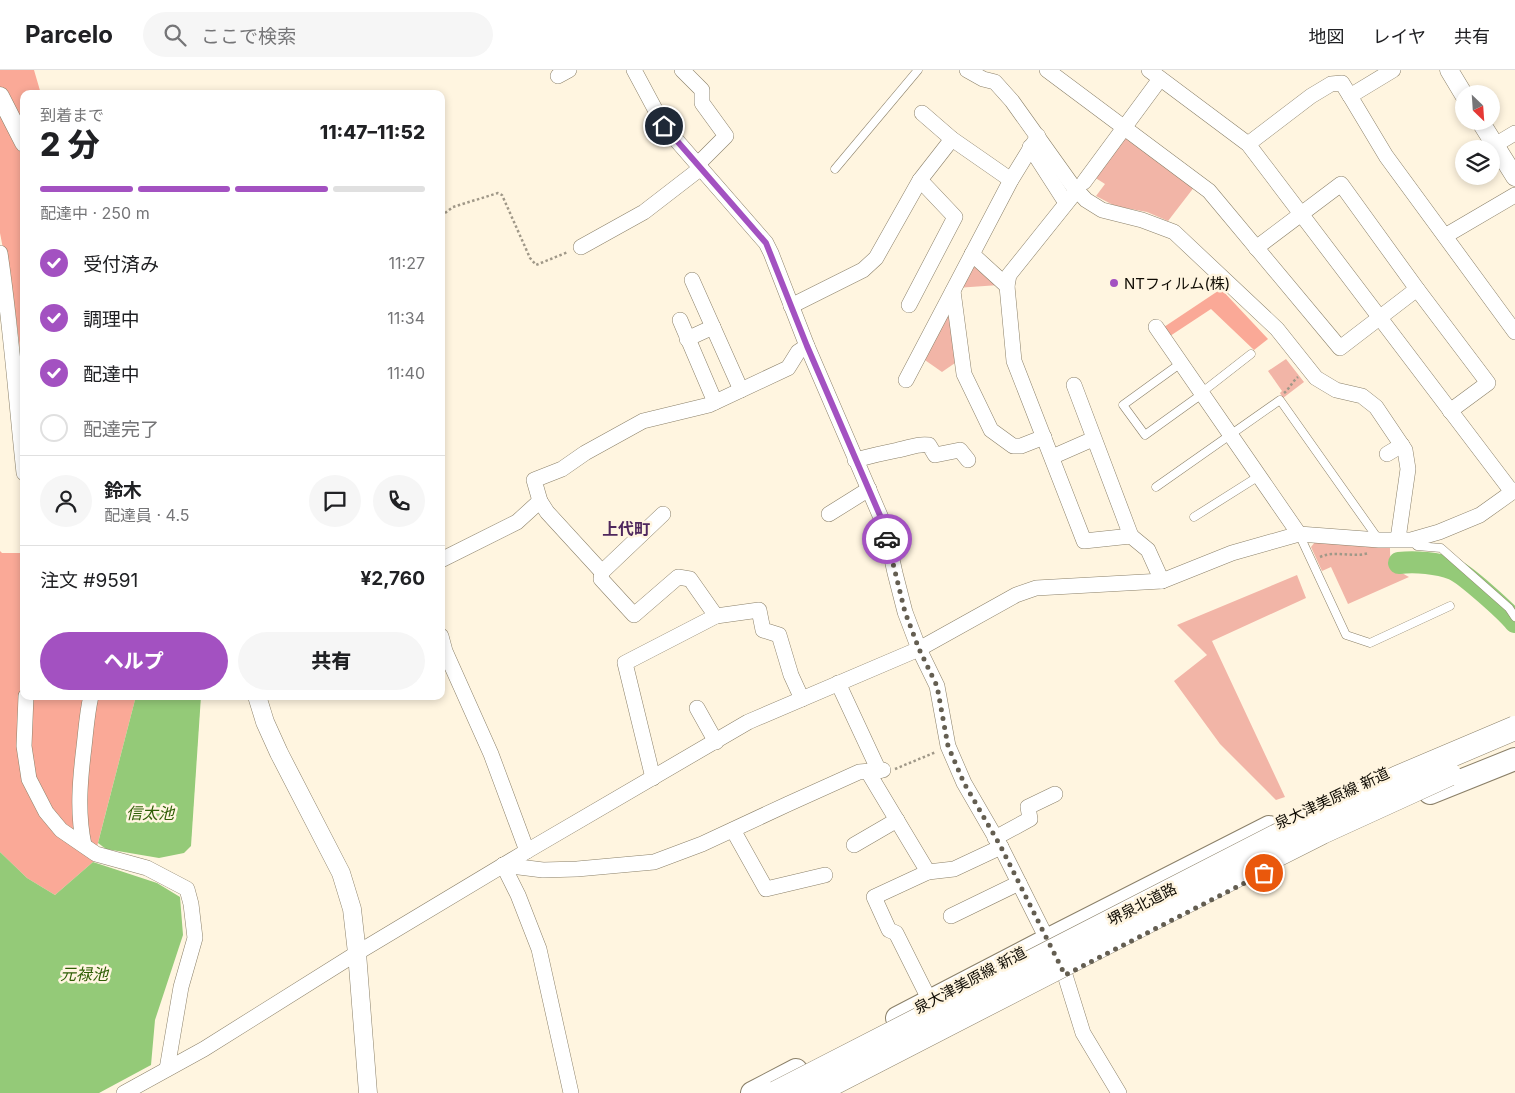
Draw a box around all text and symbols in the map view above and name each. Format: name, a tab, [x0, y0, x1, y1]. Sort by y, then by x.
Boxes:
search box	[143, 12, 493, 57]
text: Parcelo	[25, 20, 113, 49]
icon: search	[161, 21, 189, 49]
text: ここで検索	[201, 25, 296, 48]
text: 地図	[1309, 26, 1345, 47]
text: レイヤ	[1373, 26, 1426, 47]
text: 共有	[1454, 26, 1490, 47]
north arrow	[1455, 85, 1500, 130]
map controls	[1455, 85, 1500, 185]
text: 到着まで	[40, 105, 104, 125]
pin	[643, 105, 685, 147]
icon: home	[650, 112, 678, 140]
text: 11:47–11:52	[320, 121, 425, 144]
text: 2 分	[40, 125, 99, 164]
button: layers	[1455, 140, 1500, 185]
text: 配達中 · 250 m	[40, 203, 150, 223]
icon: check	[40, 249, 68, 277]
text: 受付済み	[83, 253, 159, 276]
text: 11:27	[389, 253, 425, 273]
place label: NTフィルム(株)	[1124, 274, 1230, 293]
marker: NTフィルム(株)	[1108, 277, 1120, 289]
icon: check	[40, 304, 68, 332]
text: 調理中	[83, 308, 140, 331]
text: 11:34	[387, 308, 425, 328]
icon: check	[40, 359, 68, 387]
text: 配達中	[83, 363, 140, 386]
text: 11:40	[387, 363, 425, 383]
text: 配達完了	[83, 418, 159, 441]
button: person	[40, 475, 92, 527]
button: chat	[309, 475, 361, 527]
button: phone	[373, 475, 425, 527]
text: 鈴木	[104, 479, 142, 502]
text: 配達員 · 4.5	[104, 505, 190, 525]
courier	[862, 514, 912, 564]
district label: 上代町	[602, 519, 650, 539]
icon: car	[873, 525, 901, 553]
text: ¥2,760	[360, 567, 425, 590]
text: 注文 #9591	[40, 569, 138, 592]
button: ヘルプ	[40, 632, 228, 690]
button: 共有	[238, 632, 425, 690]
street label: 泉大津美原線 新道	[1272, 763, 1392, 833]
water label: 信太池	[126, 803, 176, 823]
pin	[1243, 852, 1285, 894]
icon: bag	[1250, 859, 1278, 887]
street label: 堺泉北道路	[1104, 879, 1180, 929]
street label: 泉大津美原線 新道	[911, 942, 1029, 1018]
water label: 元禄池	[60, 964, 110, 984]

